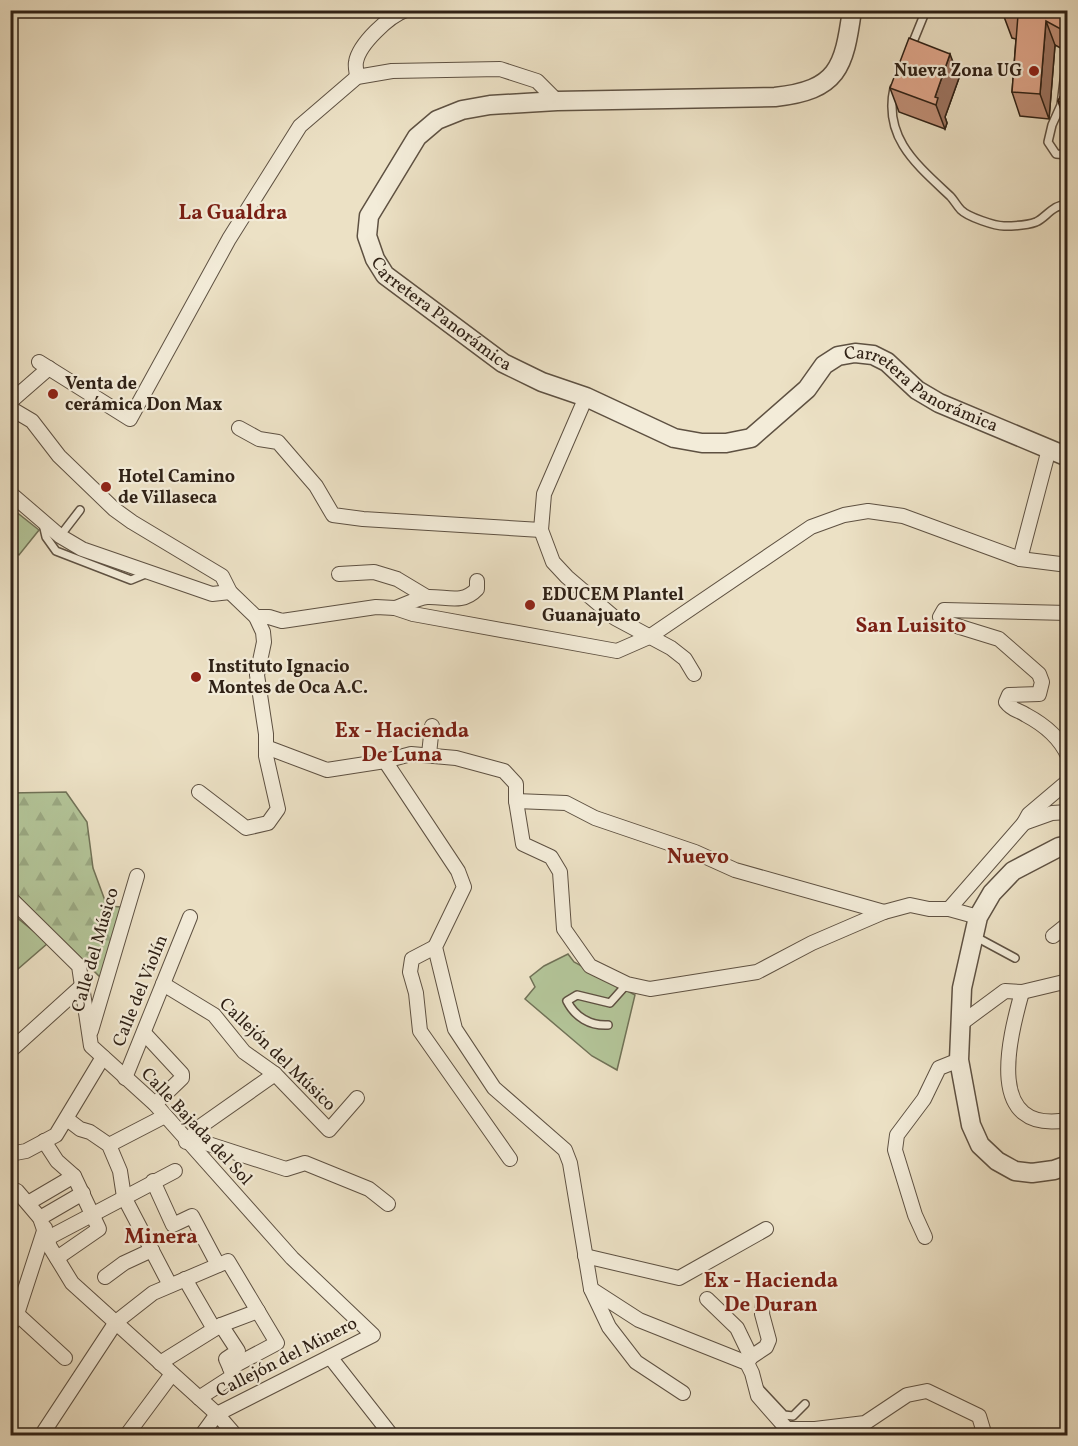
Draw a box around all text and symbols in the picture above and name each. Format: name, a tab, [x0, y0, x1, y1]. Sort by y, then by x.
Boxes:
place label: Nueva Zona UG	[894, 59, 1022, 84]
marker: Nueva Zona UG	[1027, 64, 1041, 78]
district label: La Gualdra	[179, 199, 287, 228]
street label: Carretera Panorámica	[364, 252, 515, 378]
street label: Carretera Panorámica	[842, 341, 1002, 439]
place label: Venta de cerámica Don Max	[65, 372, 222, 418]
marker: Venta de cerámica Don Max	[46, 387, 60, 401]
place label: Hotel Camino de Villaseca	[118, 465, 235, 511]
marker: Hotel Camino de Villaseca	[99, 480, 113, 494]
place label: EDUCEM Plantel Guanajuato	[542, 583, 684, 629]
marker: EDUCEM Plantel Guanajuato	[523, 598, 537, 612]
district label: San Luisito	[856, 612, 966, 641]
place label: Instituto Ignacio Montes de Oca A.C.	[208, 655, 368, 701]
marker: Instituto Ignacio Montes de Oca A.C.	[189, 670, 203, 684]
district label: Ex - Hacienda De Luna	[335, 717, 469, 770]
district label: Nuevo	[667, 843, 729, 872]
street label: Calle del Músico	[66, 885, 126, 1015]
street label: Calle del Violín	[107, 931, 175, 1051]
street label: Callejón del Músico	[213, 993, 341, 1117]
street label: Calle Bajada del Sol	[135, 1063, 257, 1191]
district label: Minera	[124, 1223, 198, 1252]
district label: Ex - Hacienda De Duran	[704, 1267, 838, 1320]
street label: Callejón del Minero	[212, 1312, 362, 1404]

